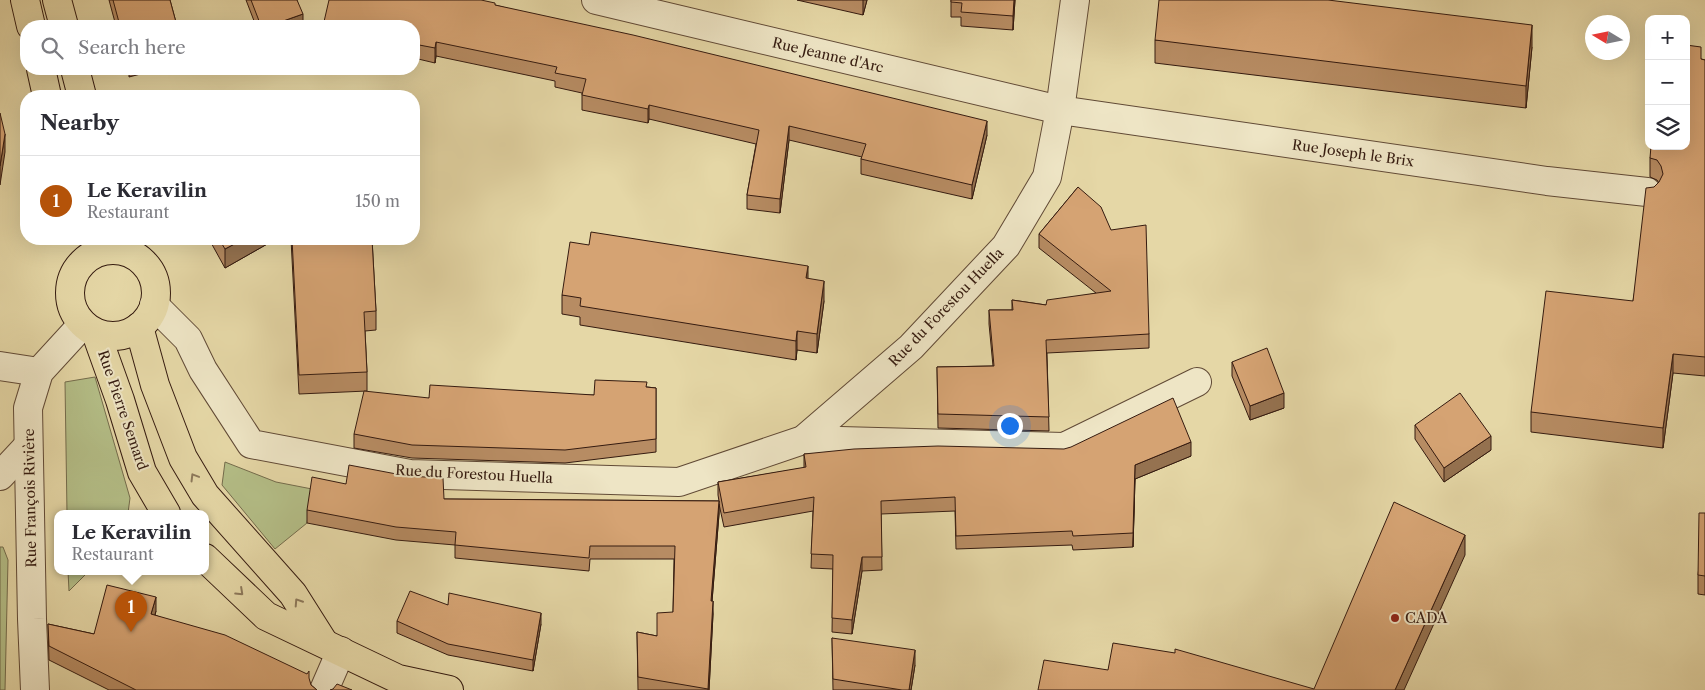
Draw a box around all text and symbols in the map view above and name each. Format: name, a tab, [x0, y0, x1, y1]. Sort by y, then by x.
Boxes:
north arrow	[1585, 15, 1630, 60]
map controls	[1645, 15, 1690, 150]
button: +	[1645, 15, 1690, 60]
search box	[20, 20, 420, 75]
street label: Rue Jeanne d'Arc	[771, 33, 885, 77]
icon: search	[38, 34, 66, 62]
text: Search here	[78, 36, 186, 59]
button: −	[1645, 60, 1690, 105]
button: layers	[1645, 105, 1690, 150]
text: Nearby	[40, 110, 119, 135]
street label: Rue Joseph le Brix	[1291, 136, 1416, 171]
text: Le Keravilin	[87, 179, 207, 202]
text: 1	[52, 191, 60, 211]
text: 150 m	[355, 191, 400, 211]
text: Restaurant	[87, 202, 169, 222]
street label: Rue du Forestou Huella	[885, 244, 1008, 370]
street label: Rue Pierre Semard	[94, 348, 152, 473]
your location	[997, 413, 1023, 439]
street label: Rue François Rivière	[20, 428, 40, 568]
street label: Rue du Forestou Huella	[395, 461, 554, 487]
one-way arrow	[191, 474, 201, 483]
popup	[54, 510, 209, 575]
text: Le Keravilin	[72, 521, 191, 544]
text: Restaurant	[72, 544, 154, 564]
one-way arrow	[235, 586, 244, 595]
pin: 1	[115, 591, 147, 632]
one-way arrow	[295, 598, 304, 607]
place label: CADA	[1405, 609, 1448, 627]
marker: CADA	[1389, 612, 1401, 624]

